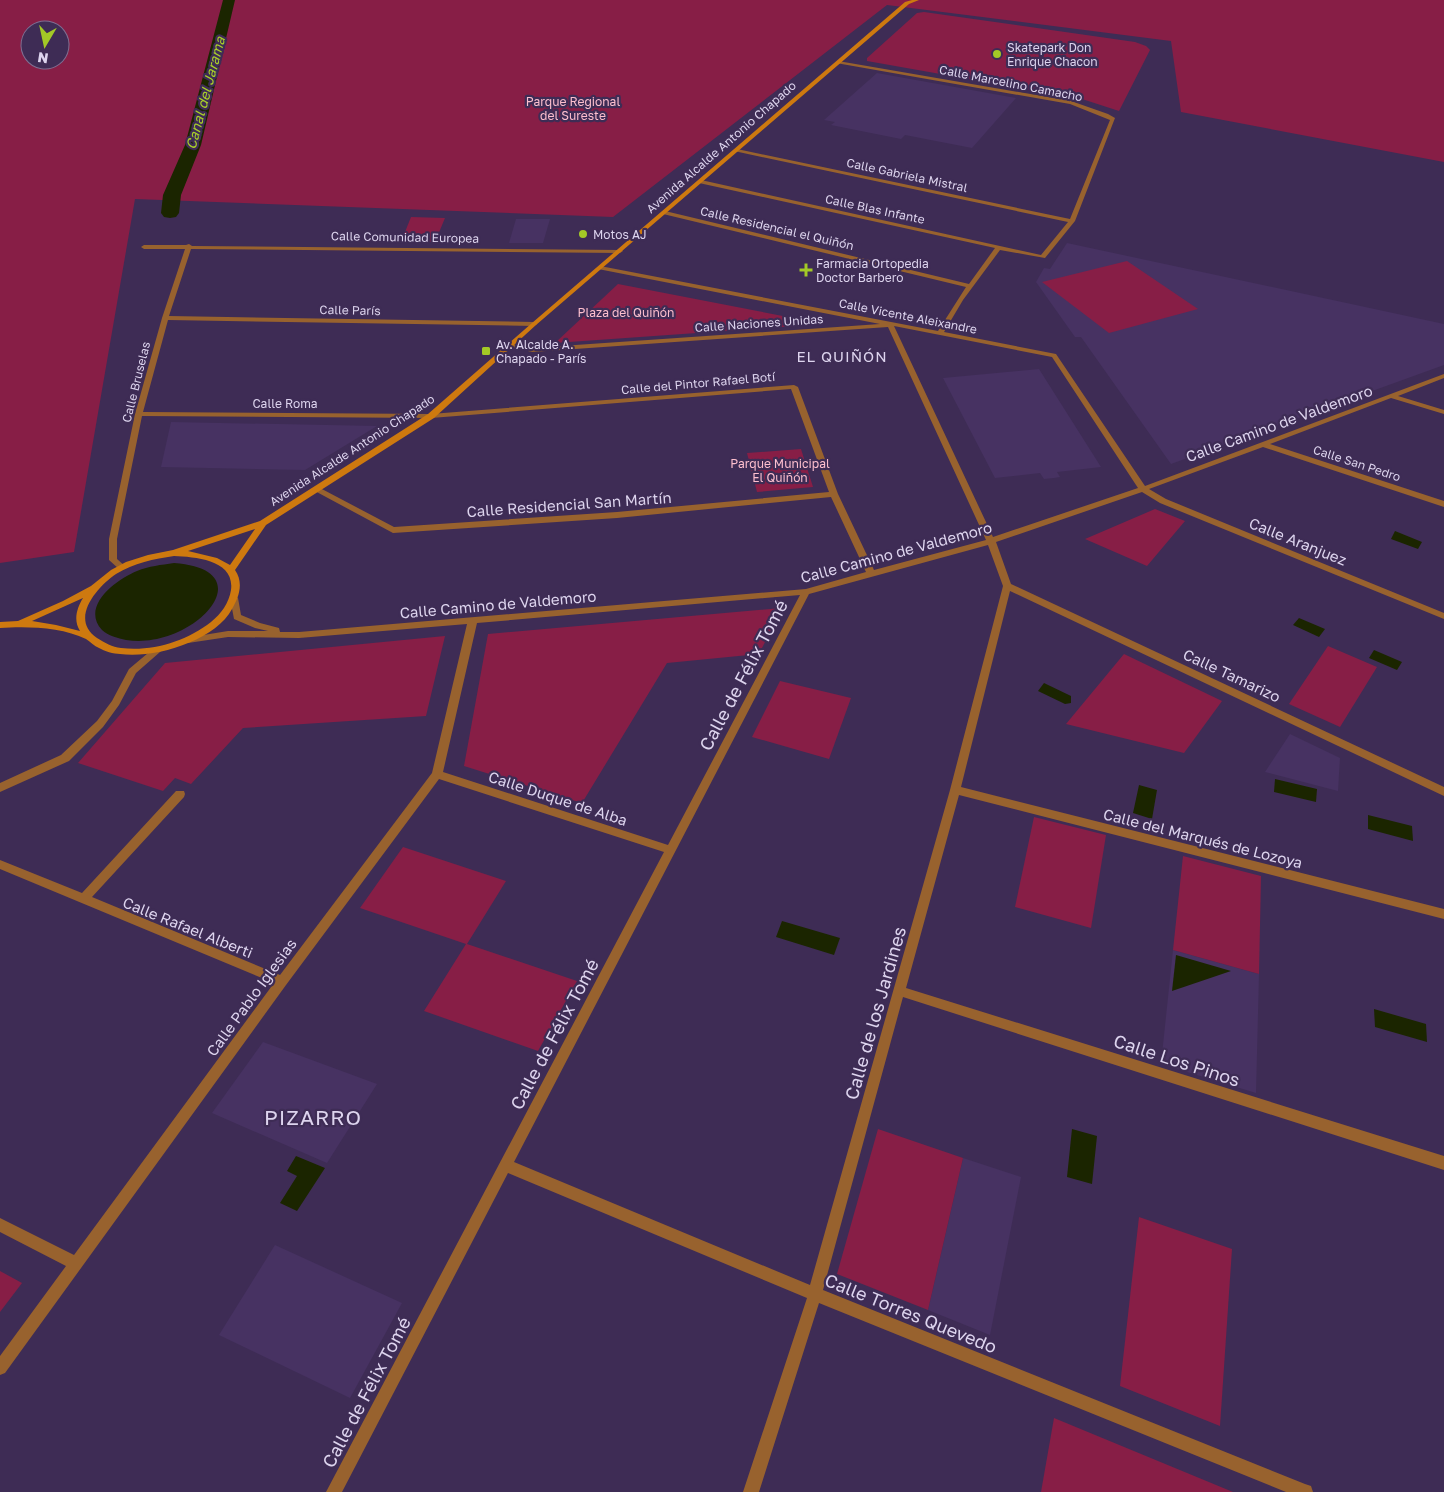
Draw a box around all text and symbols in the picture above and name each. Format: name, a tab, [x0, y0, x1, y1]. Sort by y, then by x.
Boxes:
north arrow	[20, 20, 70, 70]
water label: Canal del Jarama	[182, 34, 228, 151]
place label: Skatepark Don Enrique Chacon	[1007, 40, 1098, 69]
marker: Skatepark Don Enrique Chacon	[991, 48, 1003, 60]
text: N	[36, 49, 49, 68]
street label: Calle Marcelino Camacho	[938, 62, 1084, 104]
street label: Avenida Alcalde Antonio Chapado	[643, 78, 799, 216]
park label: Parque Regional del Sureste	[526, 94, 620, 123]
street label: Calle Gabriela Mistral	[845, 155, 969, 195]
street label: Calle Blas Infante	[824, 191, 926, 227]
street label: Calle Residencial el Quiñón	[699, 203, 855, 253]
place label: Motos AJ	[593, 227, 647, 242]
street label: Calle Comunidad Europea	[331, 228, 479, 246]
marker: Motos AJ	[577, 228, 589, 240]
place label: Farmacia Ortopedia Doctor Barbero	[816, 256, 929, 285]
marker: Farmacia Ortopedia Doctor Barbero	[800, 264, 812, 276]
street label: Calle Vicente Aleixandre	[838, 295, 978, 337]
street label: Calle París	[319, 302, 381, 318]
park label: Plaza del Quiñón	[578, 305, 674, 320]
street label: Calle Naciones Unidas	[694, 311, 824, 335]
place label: Av. Alcalde A. Chapado - París	[496, 337, 586, 366]
street label: Calle Bruselas	[119, 340, 153, 424]
marker: Av. Alcalde A. Chapado - París	[480, 345, 492, 357]
district label: EL QUIÑÓN	[796, 347, 888, 365]
street label: Calle del Pintor Rafael Botí	[620, 369, 776, 397]
street label: Calle Camino de Valdemoro	[1183, 381, 1375, 465]
street label: Avenida Alcalde Antonio Chapado	[267, 391, 437, 509]
street label: Calle Roma	[252, 396, 318, 411]
street label: Calle San Pedro	[1311, 442, 1403, 484]
park label: Parque Municipal El Quiñón	[730, 456, 830, 485]
street label: Calle Residencial San Martín	[466, 488, 672, 520]
street label: Calle Aranjuez	[1247, 513, 1350, 569]
street label: Calle Camino de Valdemoro	[798, 518, 994, 586]
street label: Calle Camino de Valdemoro	[399, 586, 597, 622]
street label: Calle de Félix Tomé	[694, 596, 792, 754]
street label: Calle Tamarizo	[1180, 645, 1284, 705]
street label: Calle Duque de Alba	[486, 767, 630, 829]
street label: Calle del Marqués de Lozoya	[1102, 805, 1304, 871]
street label: Calle Rafael Alberti	[120, 893, 256, 961]
street label: Calle de los Jardines	[840, 924, 910, 1102]
street label: Calle Pablo Iglesias	[202, 935, 300, 1059]
street label: Calle de Félix Tomé	[505, 955, 603, 1113]
street label: Calle Los Pinos	[1111, 1029, 1243, 1091]
district label: PIZARRO	[264, 1104, 362, 1130]
street label: Calle Torres Quevedo	[822, 1268, 1000, 1358]
street label: Calle de Félix Tomé	[317, 1313, 415, 1471]

